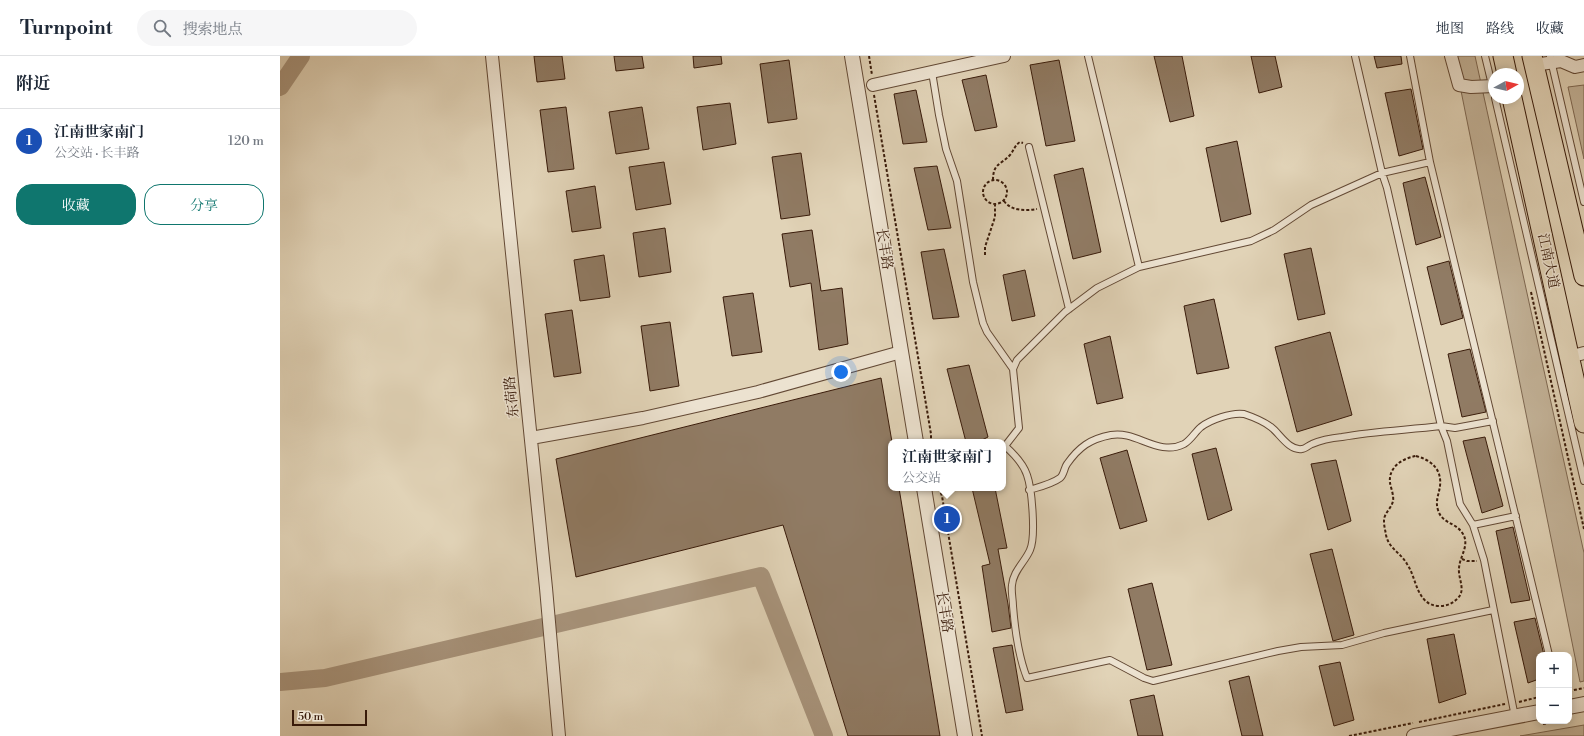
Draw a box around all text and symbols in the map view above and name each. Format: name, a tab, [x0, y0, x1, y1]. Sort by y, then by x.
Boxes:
search box	[137, 10, 417, 46]
text: Turnpoint	[20, 16, 113, 40]
icon: search	[151, 17, 173, 39]
text: 搜索地点	[183, 20, 243, 39]
text: 地图	[1436, 20, 1464, 38]
text: 路线	[1486, 20, 1514, 38]
text: 收藏	[1536, 20, 1564, 38]
north arrow	[1488, 68, 1524, 104]
text: 附近	[16, 73, 50, 95]
text: 江南世家南门	[54, 123, 144, 142]
text: 1	[26, 133, 32, 149]
text: 120 m	[228, 133, 264, 149]
text: 公交站 · 长丰路	[54, 145, 140, 161]
button: 收藏	[16, 184, 136, 225]
button: 分享	[144, 184, 264, 225]
street label: 长丰路	[872, 227, 896, 271]
street label: 江南大道	[1533, 232, 1563, 290]
your location	[831, 362, 851, 382]
street label: 东荷路	[501, 375, 523, 419]
popup	[888, 439, 1006, 491]
text: 江南世家南门	[902, 448, 992, 467]
text: 公交站	[902, 470, 941, 486]
pin: 1	[934, 504, 960, 534]
street label: 长丰路	[932, 590, 956, 634]
map controls	[1536, 652, 1572, 724]
button: +	[1536, 652, 1572, 688]
button: −	[1536, 688, 1572, 724]
scale bar	[292, 708, 367, 727]
text: 50 m	[298, 710, 323, 724]

